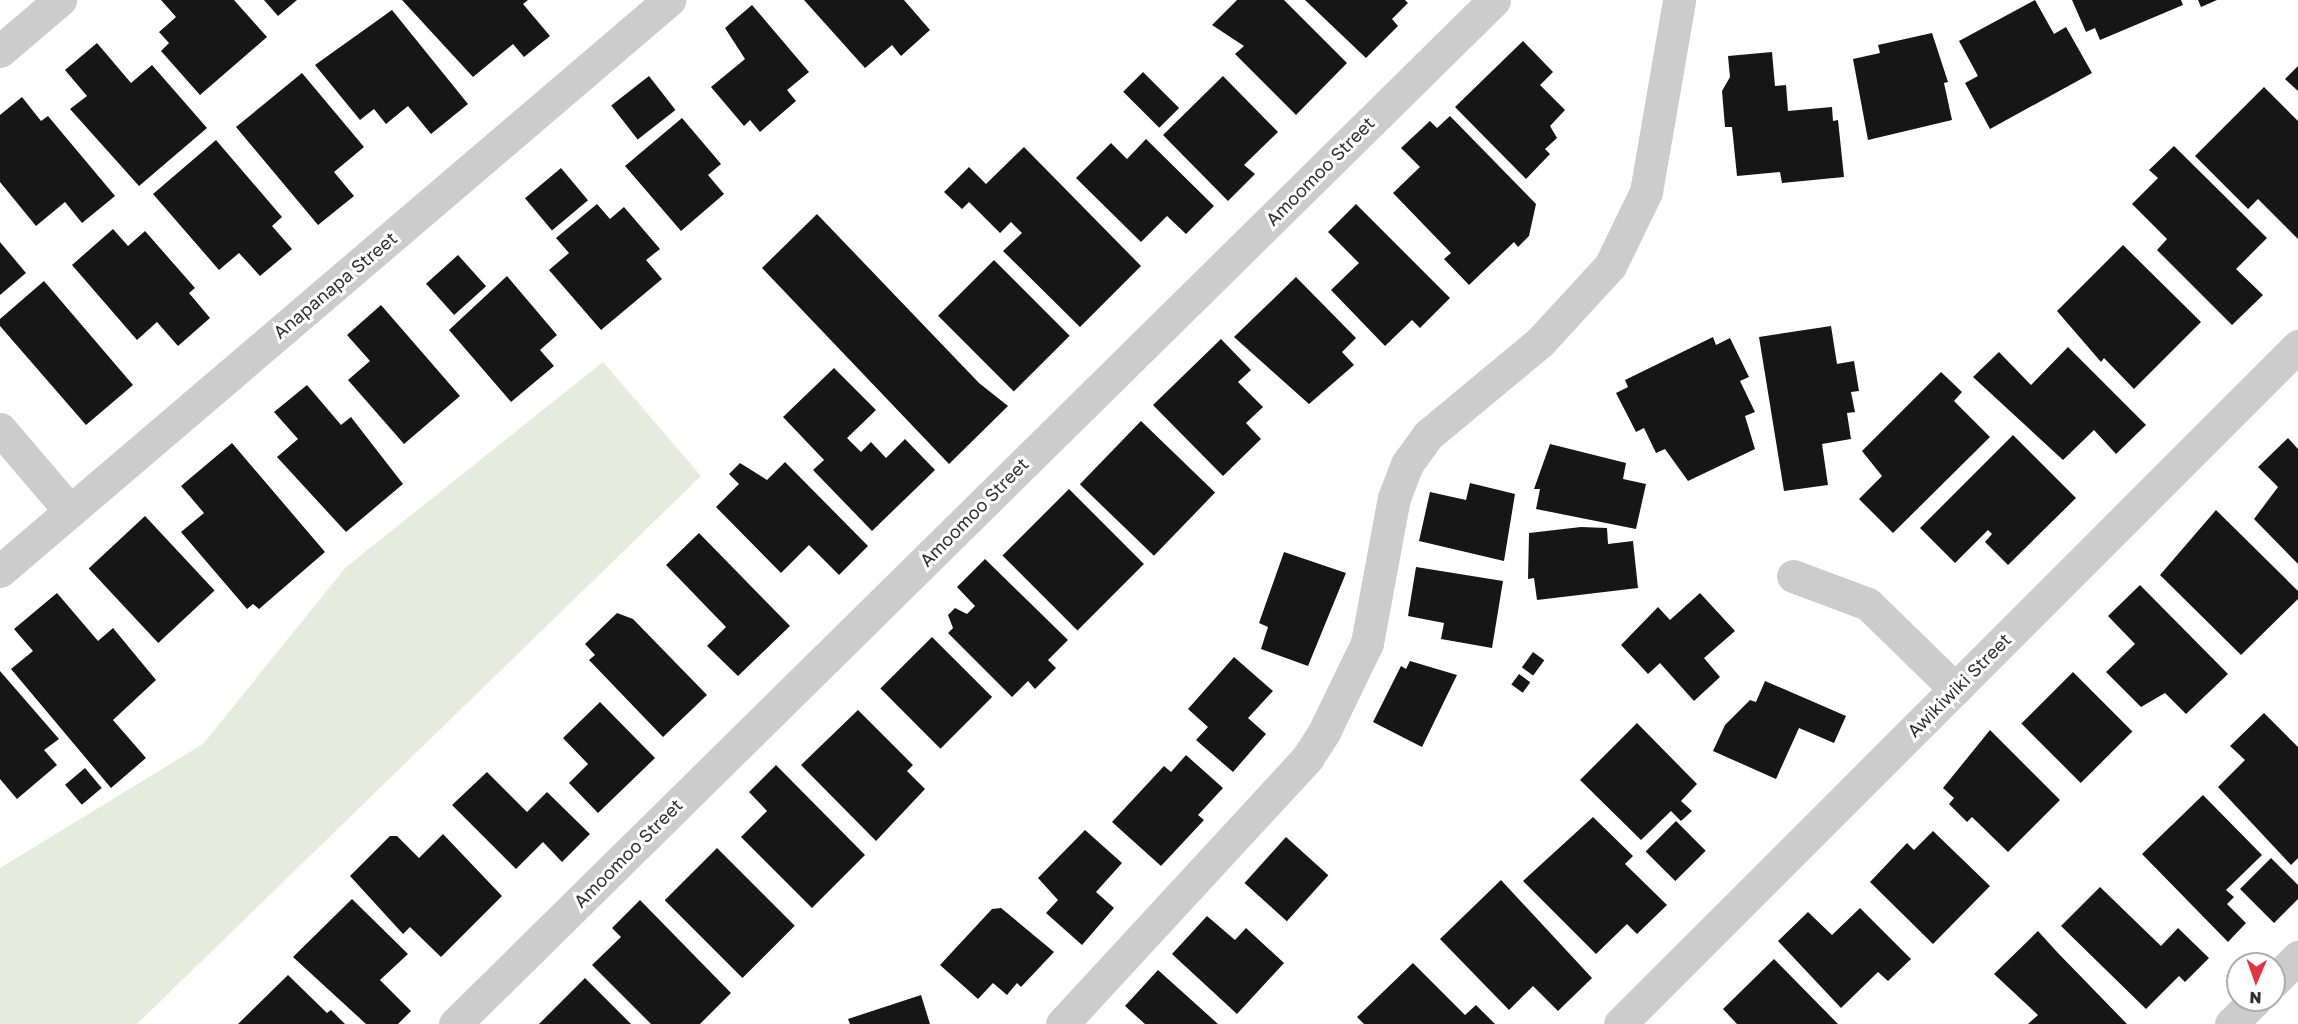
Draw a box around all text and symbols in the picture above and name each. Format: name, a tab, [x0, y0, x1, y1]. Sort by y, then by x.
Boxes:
street label: Amoomoo Street	[1261, 112, 1379, 230]
street label: Anapanapa Street	[269, 227, 401, 343]
street label: Amoomoo Street	[915, 453, 1033, 571]
street label: Awikiwiki Street	[1903, 629, 2015, 741]
street label: Amoomoo Street	[569, 794, 687, 912]
north arrow	[2226, 952, 2286, 1012]
text: N	[2249, 988, 2262, 1008]

